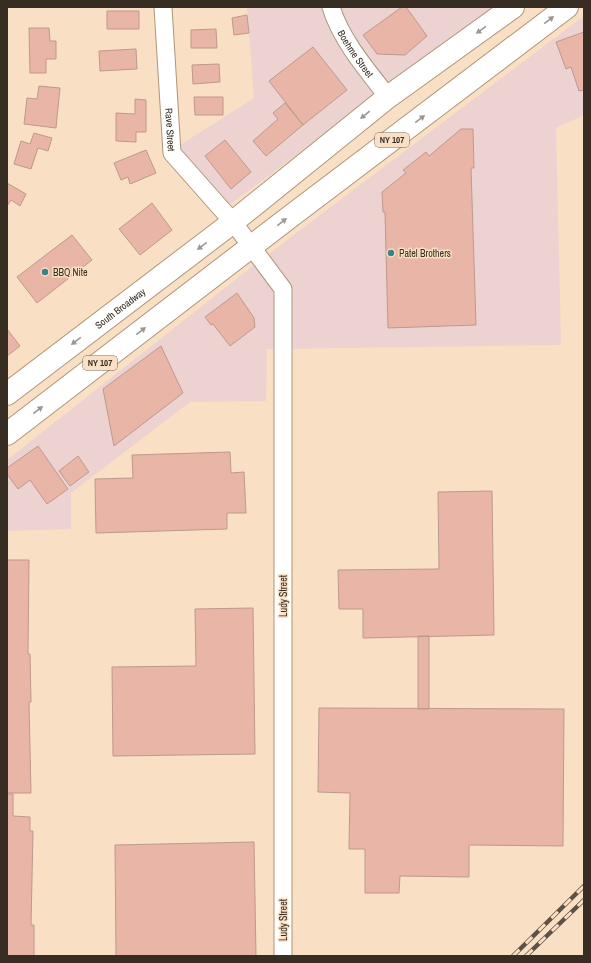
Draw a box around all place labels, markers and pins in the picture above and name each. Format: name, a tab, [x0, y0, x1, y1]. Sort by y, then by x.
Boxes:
place label: Patel Brothers	[399, 247, 451, 260]
marker: Patel Brothers	[386, 248, 396, 258]
place label: BBQ Nite	[53, 266, 88, 279]
marker: BBQ Nite	[40, 267, 50, 277]

